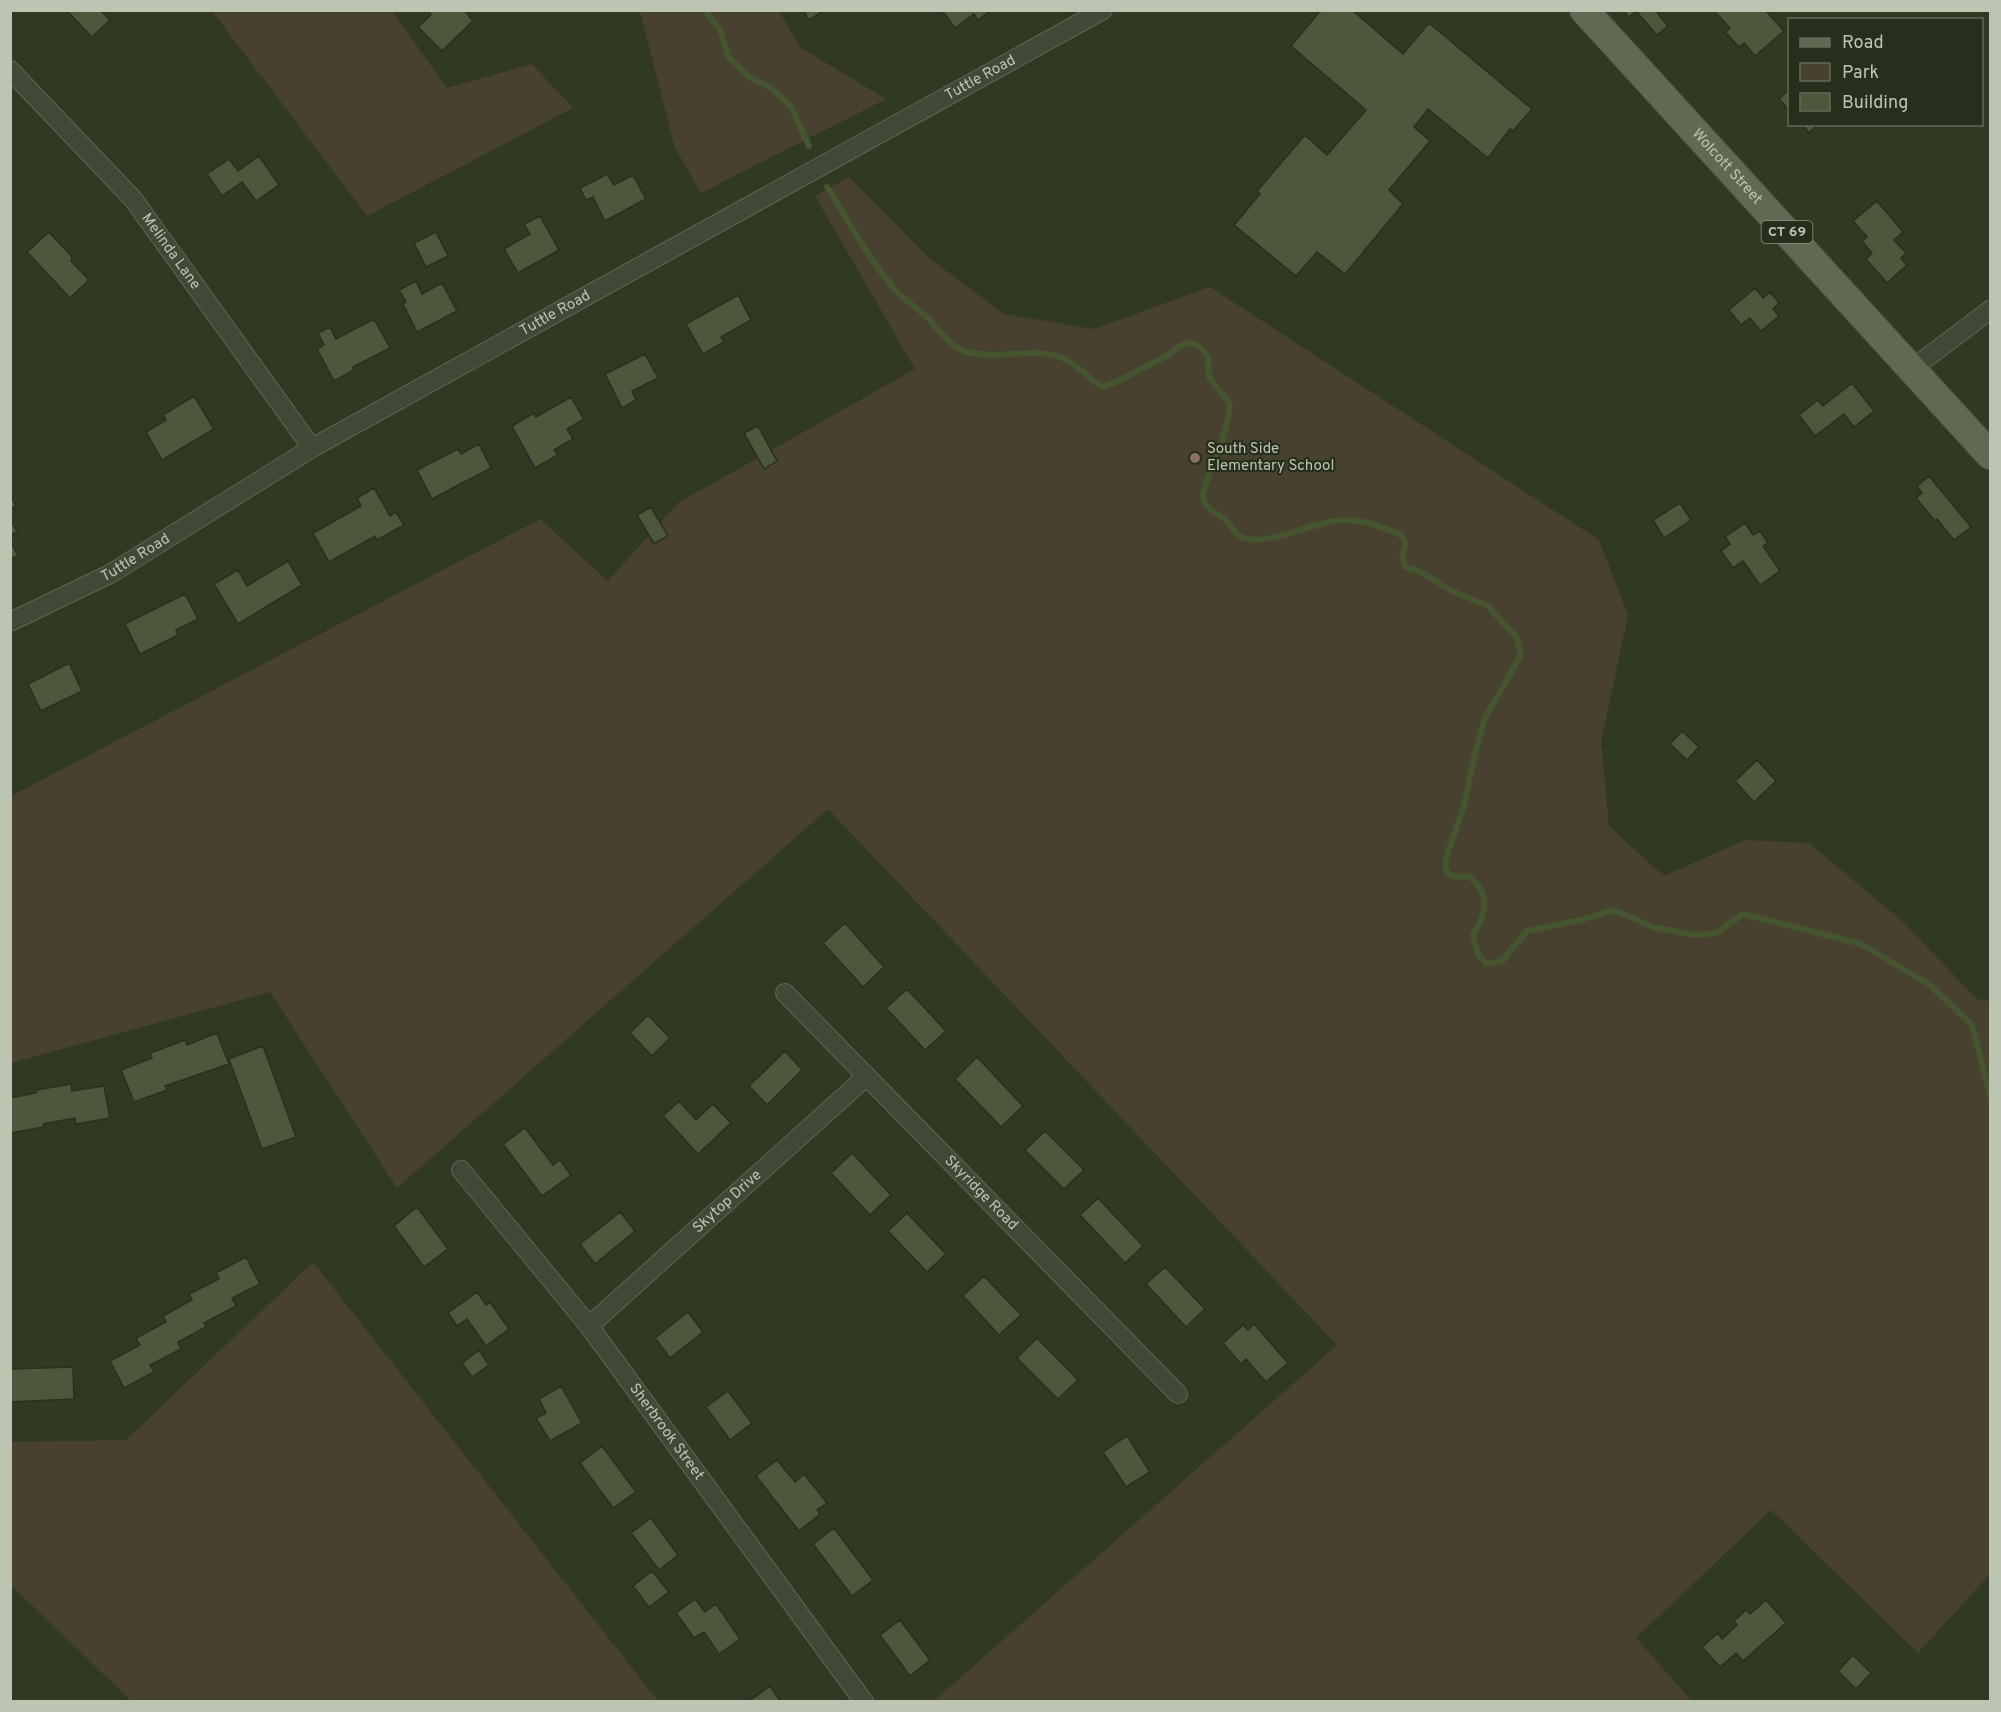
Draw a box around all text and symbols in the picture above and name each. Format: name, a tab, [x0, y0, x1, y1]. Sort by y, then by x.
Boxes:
legend	[1788, 18, 1983, 126]
text: Road	[1842, 32, 1884, 55]
street label: Tuttle Road	[942, 51, 1019, 105]
text: Park	[1842, 62, 1879, 85]
text: Building	[1842, 92, 1908, 115]
street label: Wolcott Street	[1687, 125, 1766, 209]
street label: Melinda Lane	[137, 210, 205, 294]
road number: CT 69	[1762, 221, 1812, 243]
street label: Tuttle Road	[517, 286, 594, 340]
place label: South Side Elementary School	[1207, 440, 1334, 476]
marker: South Side Elementary School	[1188, 451, 1202, 465]
street label: Tuttle Road	[98, 529, 174, 586]
street label: Skyridge Road	[940, 1151, 1022, 1234]
street label: Skytop Drive	[689, 1166, 766, 1238]
street label: Sherbrook Street	[625, 1380, 708, 1484]

